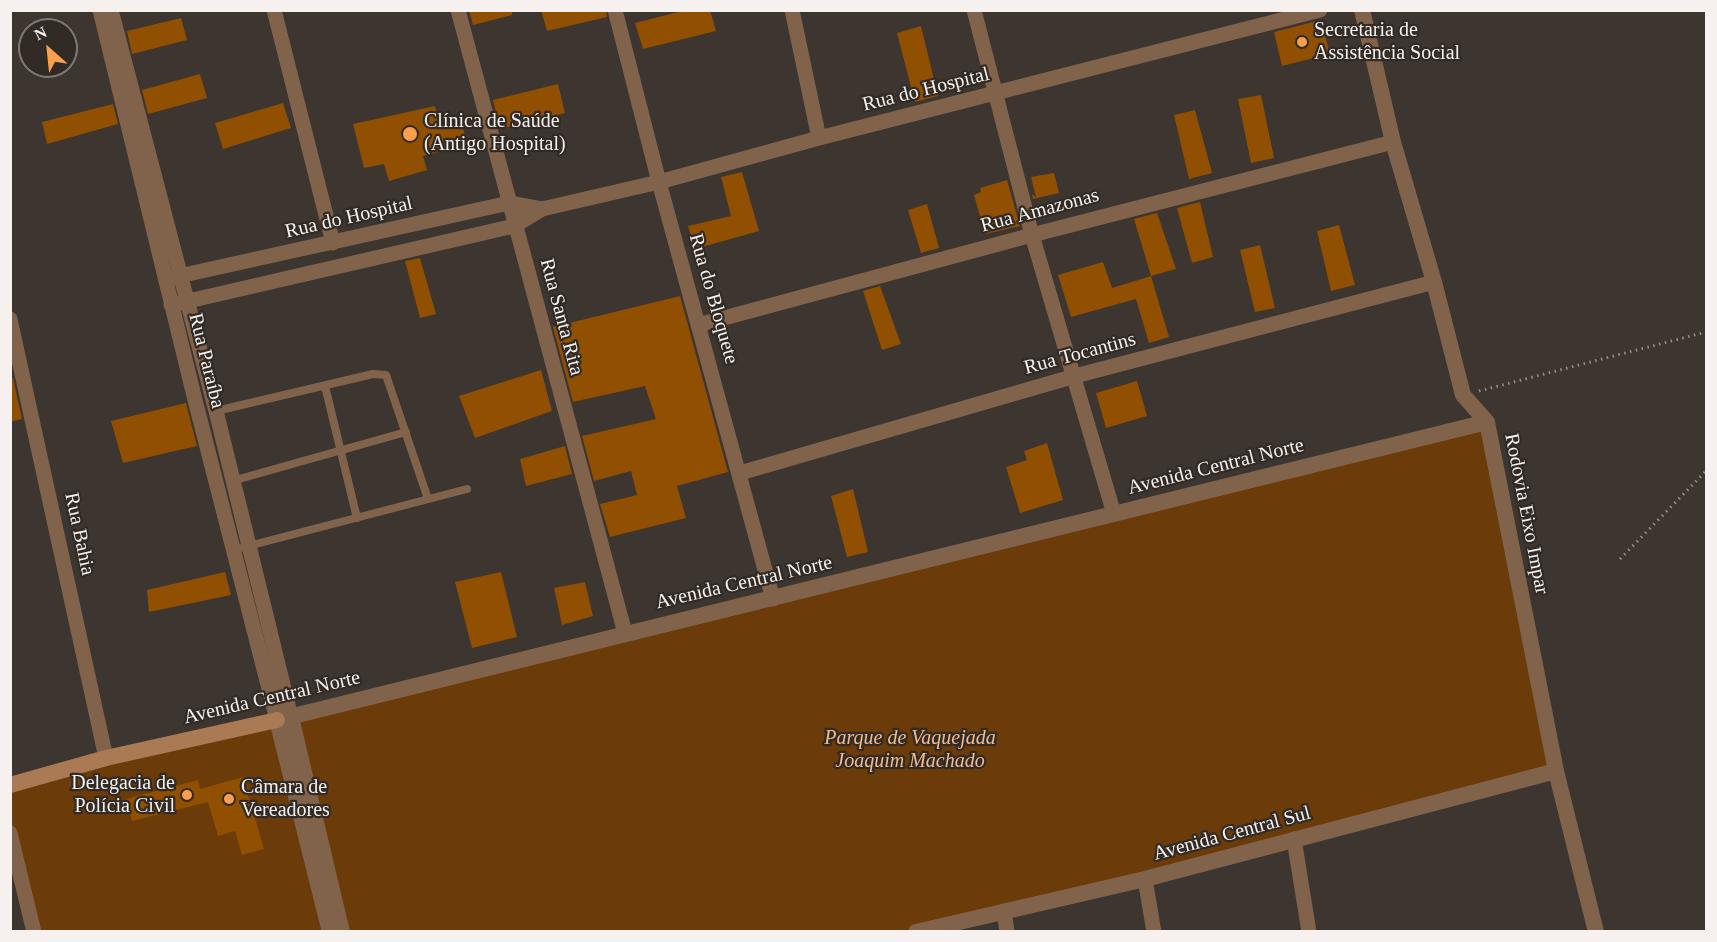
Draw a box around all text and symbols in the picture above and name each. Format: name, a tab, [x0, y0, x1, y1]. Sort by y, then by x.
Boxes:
north arrow	[18, 18, 78, 78]
place label: Secretaria de Assistência Social	[1314, 19, 1460, 66]
text: N	[31, 23, 50, 43]
marker: Secretaria de Assistência Social	[1295, 35, 1309, 49]
street label: Rua do Hospital	[860, 63, 992, 117]
place label: Clínica de Saúde (Antigo Hospital)	[424, 110, 566, 157]
marker: Clínica de Saúde (Antigo Hospital)	[401, 125, 419, 143]
street label: Rua Amazonas	[978, 184, 1102, 238]
street label: Rua do Hospital	[283, 192, 415, 244]
street label: Rua do Bloquete	[683, 231, 743, 367]
street label: Rua Santa Rita	[534, 256, 588, 378]
street label: Rua Paraíba	[183, 311, 229, 411]
street label: Rua Tocantins	[1022, 328, 1138, 380]
street label: Rodovia Eixo Impar	[1499, 432, 1553, 596]
street label: Avenida Central Norte	[1125, 434, 1307, 500]
street label: Rua Bahia	[59, 490, 99, 578]
street label: Avenida Central Norte	[653, 551, 835, 615]
street label: Avenida Central Norte	[181, 666, 363, 730]
park label: Parque de Vaquejada Joaquim Machado	[824, 727, 996, 774]
place label: Delegacia de Polícia Civil	[71, 772, 175, 819]
place label: Câmara de Vereadores	[241, 776, 330, 823]
marker: Delegacia de Polícia Civil	[180, 788, 194, 802]
marker: Câmara de Vereadores	[222, 792, 236, 806]
street label: Avenida Central Sul	[1151, 801, 1313, 867]

